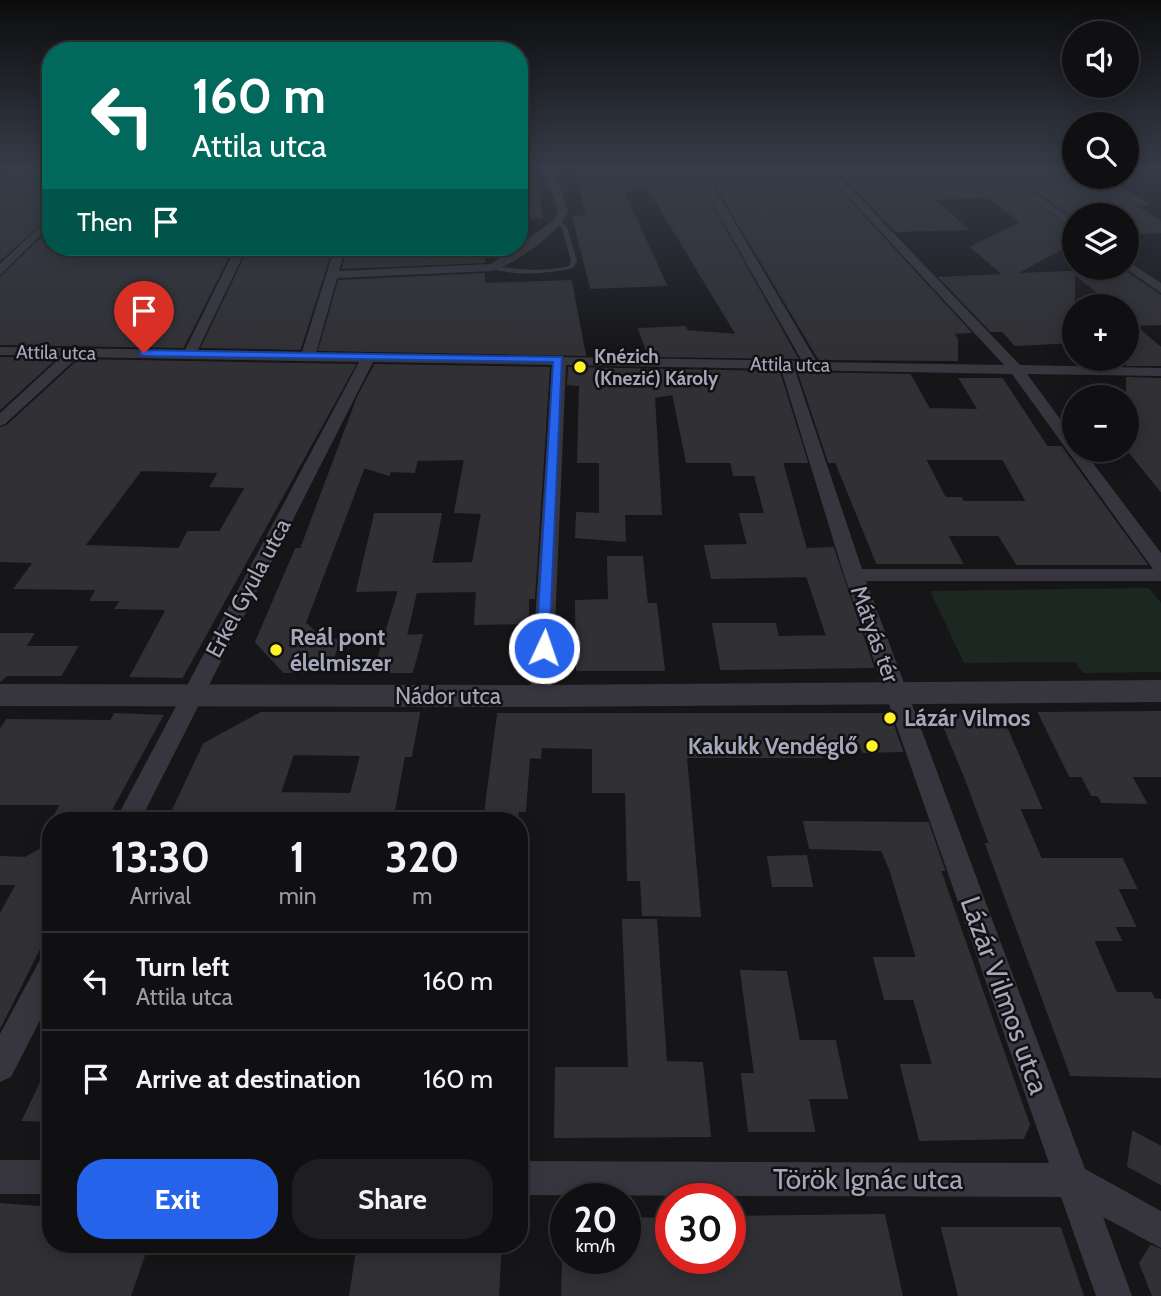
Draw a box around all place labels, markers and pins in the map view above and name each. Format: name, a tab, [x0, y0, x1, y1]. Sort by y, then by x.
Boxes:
pin	[114, 281, 174, 353]
place label: Knézich (Knezić) Károly	[594, 345, 719, 390]
marker: Knézich (Knezić) Károly	[572, 359, 588, 375]
place label: Reál pont élelmiszer	[290, 623, 391, 677]
marker: Reál pont élelmiszer	[268, 642, 284, 658]
place label: Lázár Vilmos	[904, 704, 1031, 732]
marker: Lázár Vilmos	[882, 710, 898, 726]
place label: Kakukk Vendéglő	[688, 732, 858, 760]
marker: Kakukk Vendéglő	[864, 738, 880, 754]

